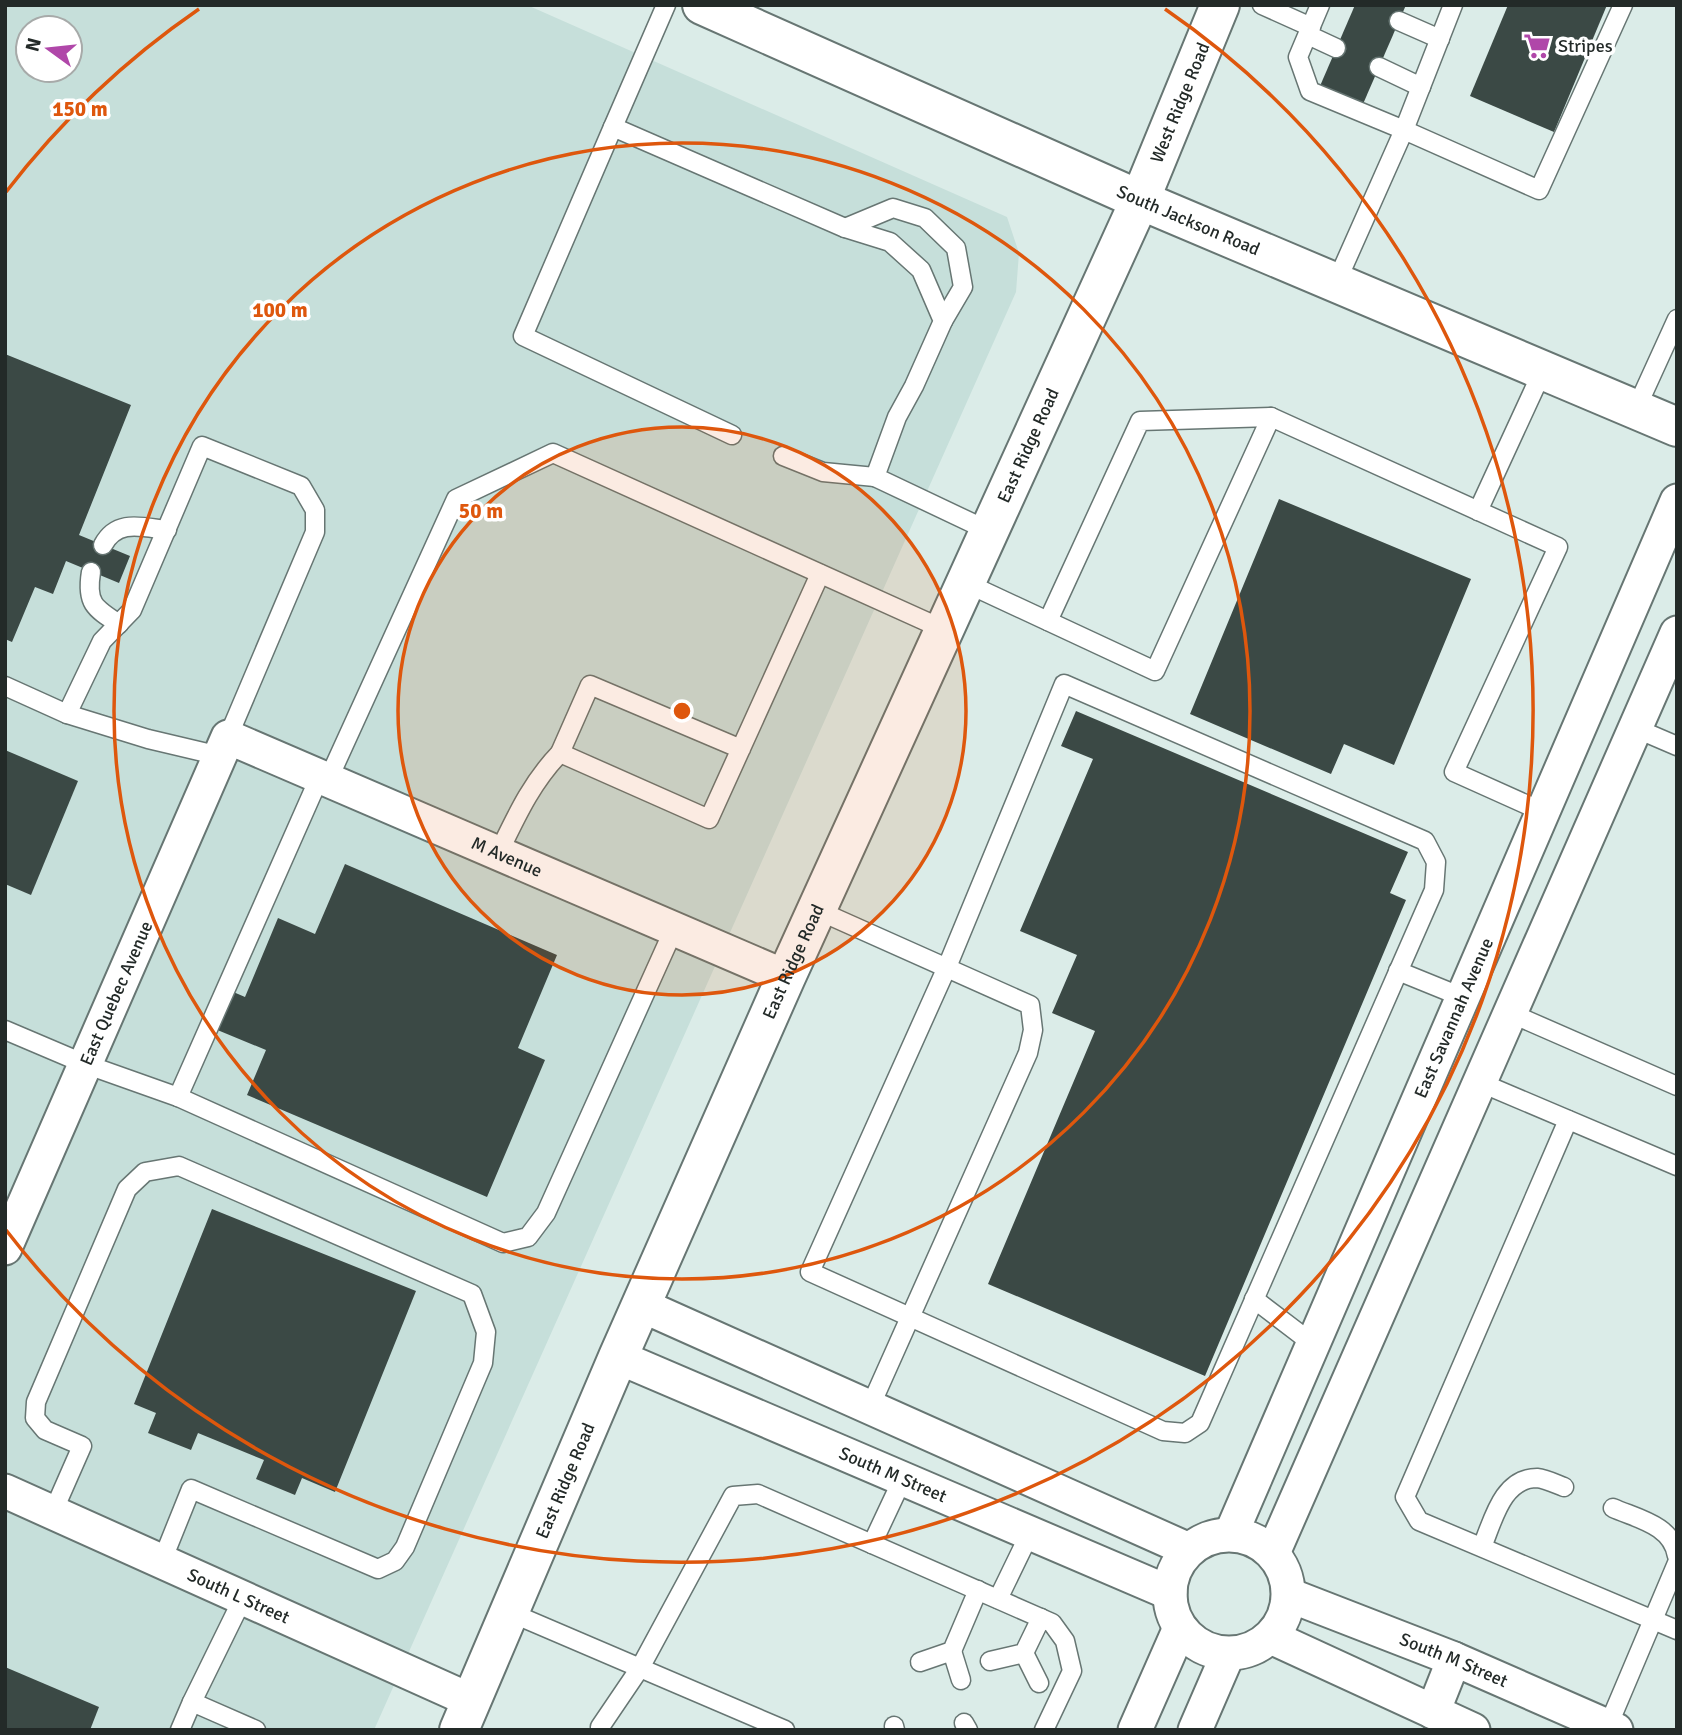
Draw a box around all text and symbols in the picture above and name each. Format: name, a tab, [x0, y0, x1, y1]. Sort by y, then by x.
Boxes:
north arrow	[14, 14, 84, 84]
supermarket icon: Stripes	[1522, 31, 1552, 61]
text: N	[20, 35, 47, 54]
place label: Stripes	[1558, 35, 1613, 57]
street label: West Ridge Road	[1145, 39, 1214, 166]
text: 150 m	[52, 96, 108, 122]
street label: South Jackson Road	[1114, 180, 1263, 260]
text: 100 m	[252, 297, 308, 323]
street label: East Ridge Road	[992, 385, 1064, 506]
text: 50 m	[459, 498, 503, 524]
centre of rings	[670, 699, 694, 723]
street label: M Avenue	[468, 832, 546, 882]
street label: East Ridge Road	[758, 901, 829, 1022]
street label: East Quebec Avenue	[75, 918, 157, 1069]
street label: East Savannah Avenue	[1409, 935, 1498, 1102]
street label: East Ridge Road	[531, 1420, 600, 1542]
street label: South M Street	[836, 1442, 950, 1507]
street label: South L Street	[184, 1564, 293, 1628]
street label: South M Street	[1397, 1628, 1511, 1692]

